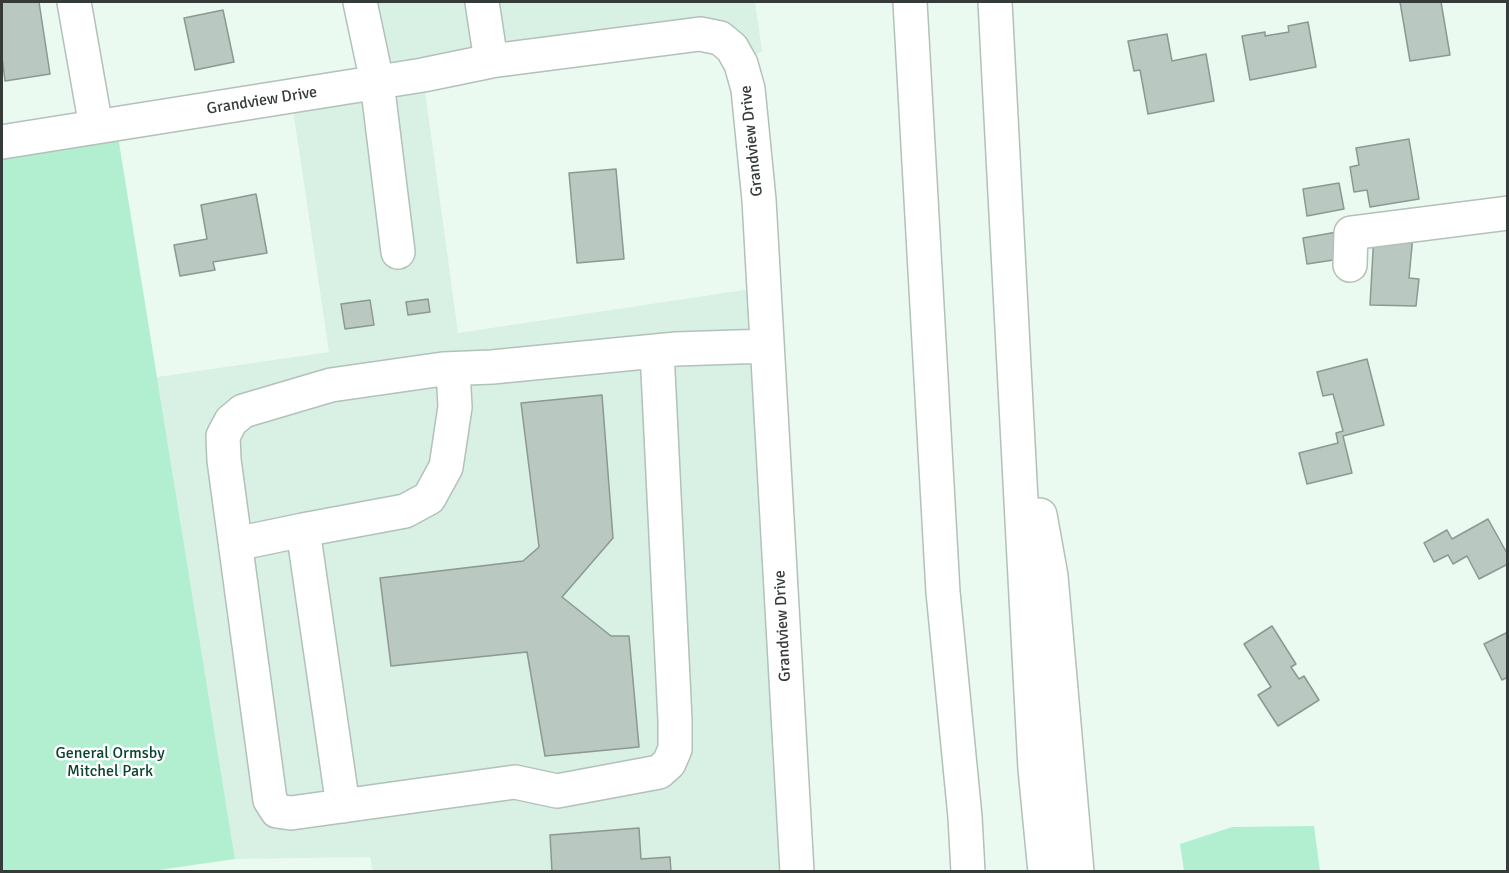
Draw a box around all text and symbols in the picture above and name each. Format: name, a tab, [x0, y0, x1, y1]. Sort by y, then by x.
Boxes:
street label: Grandview Drive	[205, 83, 319, 119]
street label: Grandview Drive	[737, 85, 767, 197]
street label: Grandview Drive	[770, 570, 796, 682]
park label: General Ormsby Mitchel Park	[55, 744, 165, 782]

